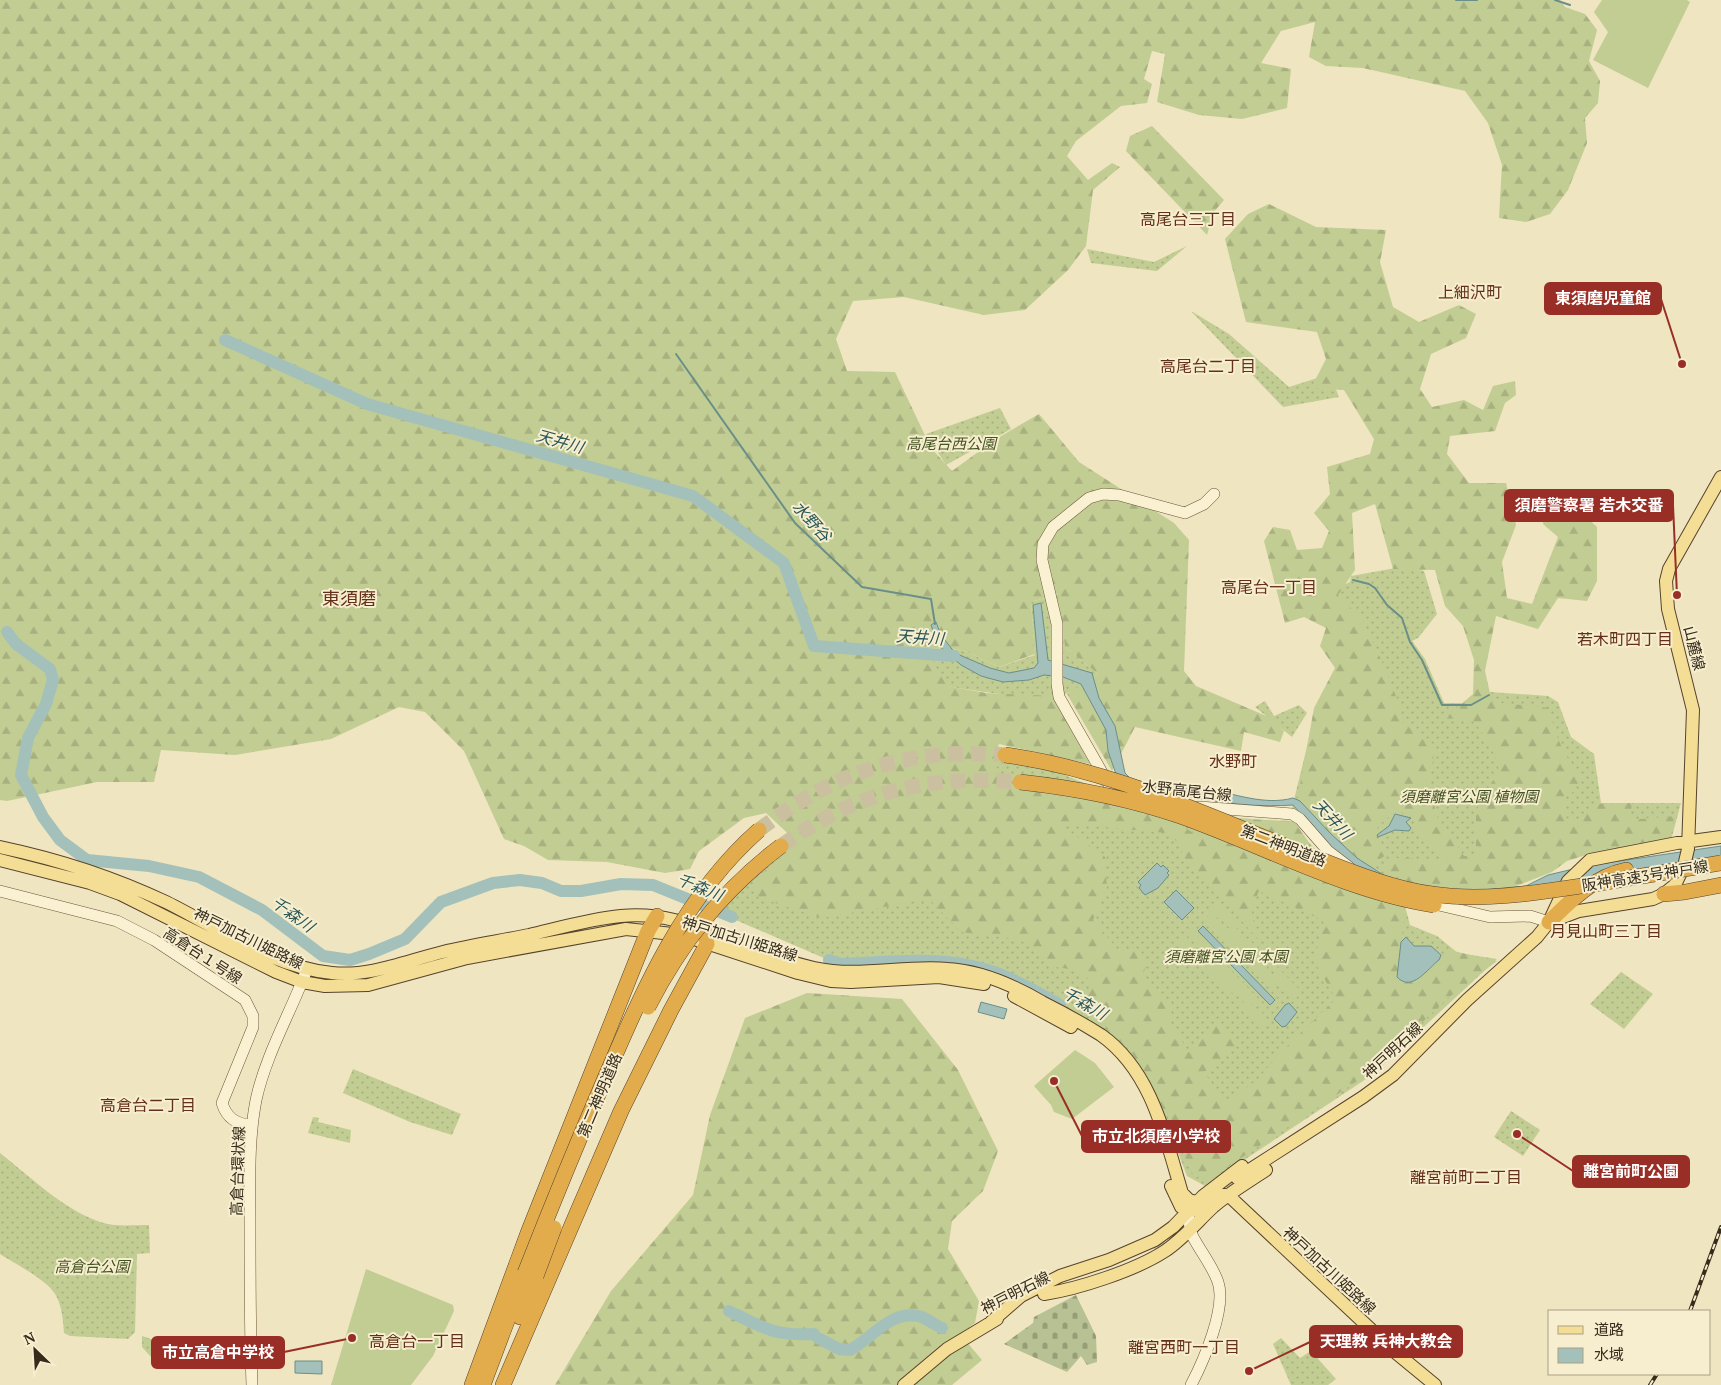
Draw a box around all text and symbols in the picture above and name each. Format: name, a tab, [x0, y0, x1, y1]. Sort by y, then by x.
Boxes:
district label: 高尾台三丁目	[1140, 208, 1236, 230]
district label: 上細沢町	[1438, 281, 1502, 303]
callout: 東須磨児童館	[1545, 283, 1661, 314]
text: 東須磨児童館	[1555, 287, 1651, 309]
district label: 高尾台二丁目	[1160, 355, 1256, 377]
water label: 天井川	[534, 424, 588, 459]
park label: 高尾台西公園	[906, 433, 998, 453]
callout: 須磨警察署 若木交番	[1505, 490, 1673, 521]
text: 須磨警察署 若木交番	[1515, 494, 1663, 516]
water label: 水野谷	[788, 496, 838, 548]
district label: 高尾台一丁目	[1221, 576, 1317, 598]
district label: 東須磨	[322, 586, 376, 610]
water label: 天井川	[895, 624, 947, 650]
street label: 山麓線	[1680, 624, 1710, 672]
district label: 若木町四丁目	[1577, 628, 1673, 650]
district label: 水野町	[1209, 750, 1257, 772]
street label: 水野高尾台線	[1141, 775, 1233, 805]
park label: 須磨離宮公園 植物園	[1400, 786, 1540, 806]
water label: 天井川	[1309, 794, 1359, 846]
street label: 第二神明道路	[1238, 820, 1330, 870]
street label: 阪神高速3号神戸線	[1580, 855, 1710, 895]
water label: 千森川	[674, 868, 728, 907]
water label: 千森川	[267, 891, 320, 938]
street label: 神戸加古川姫路線	[191, 903, 307, 973]
street label: 神戸加古川姫路線	[680, 911, 800, 965]
district label: 月見山町三丁目	[1550, 920, 1662, 942]
street label: 高倉台１号線	[160, 922, 246, 988]
park label: 須磨離宮公園 本園	[1164, 946, 1290, 966]
water label: 千森川	[1059, 981, 1113, 1026]
street label: 神戸明石線	[1358, 1017, 1426, 1083]
street label: 第二神明道路	[572, 1050, 626, 1140]
district label: 高倉台二丁目	[100, 1094, 196, 1116]
callout: 市立北須磨小学校	[1082, 1121, 1230, 1152]
text: 市立北須磨小学校	[1092, 1125, 1220, 1147]
street label: 高倉台環状線	[225, 1126, 249, 1216]
callout: 離宮前町公園	[1573, 1156, 1689, 1187]
text: 離宮前町公園	[1583, 1160, 1679, 1182]
district label: 離宮前町二丁目	[1410, 1166, 1522, 1188]
street label: 神戸加古川姫路線	[1279, 1222, 1381, 1318]
park label: 高倉台公園	[54, 1256, 131, 1276]
street label: 神戸明石線	[977, 1266, 1053, 1318]
legend	[1548, 1310, 1711, 1375]
text: 道路	[1594, 1319, 1624, 1339]
north arrow	[10, 1325, 60, 1375]
callout: 天理教 兵神大教会	[1310, 1326, 1462, 1357]
text: N	[20, 1327, 38, 1349]
district label: 高倉台一丁目	[369, 1330, 465, 1352]
text: 天理教 兵神大教会	[1320, 1330, 1452, 1352]
district label: 離宮西町一丁目	[1128, 1336, 1240, 1358]
callout: 市立高倉中学校	[152, 1337, 284, 1368]
text: 市立高倉中学校	[162, 1341, 274, 1363]
text: 水域	[1594, 1344, 1624, 1364]

